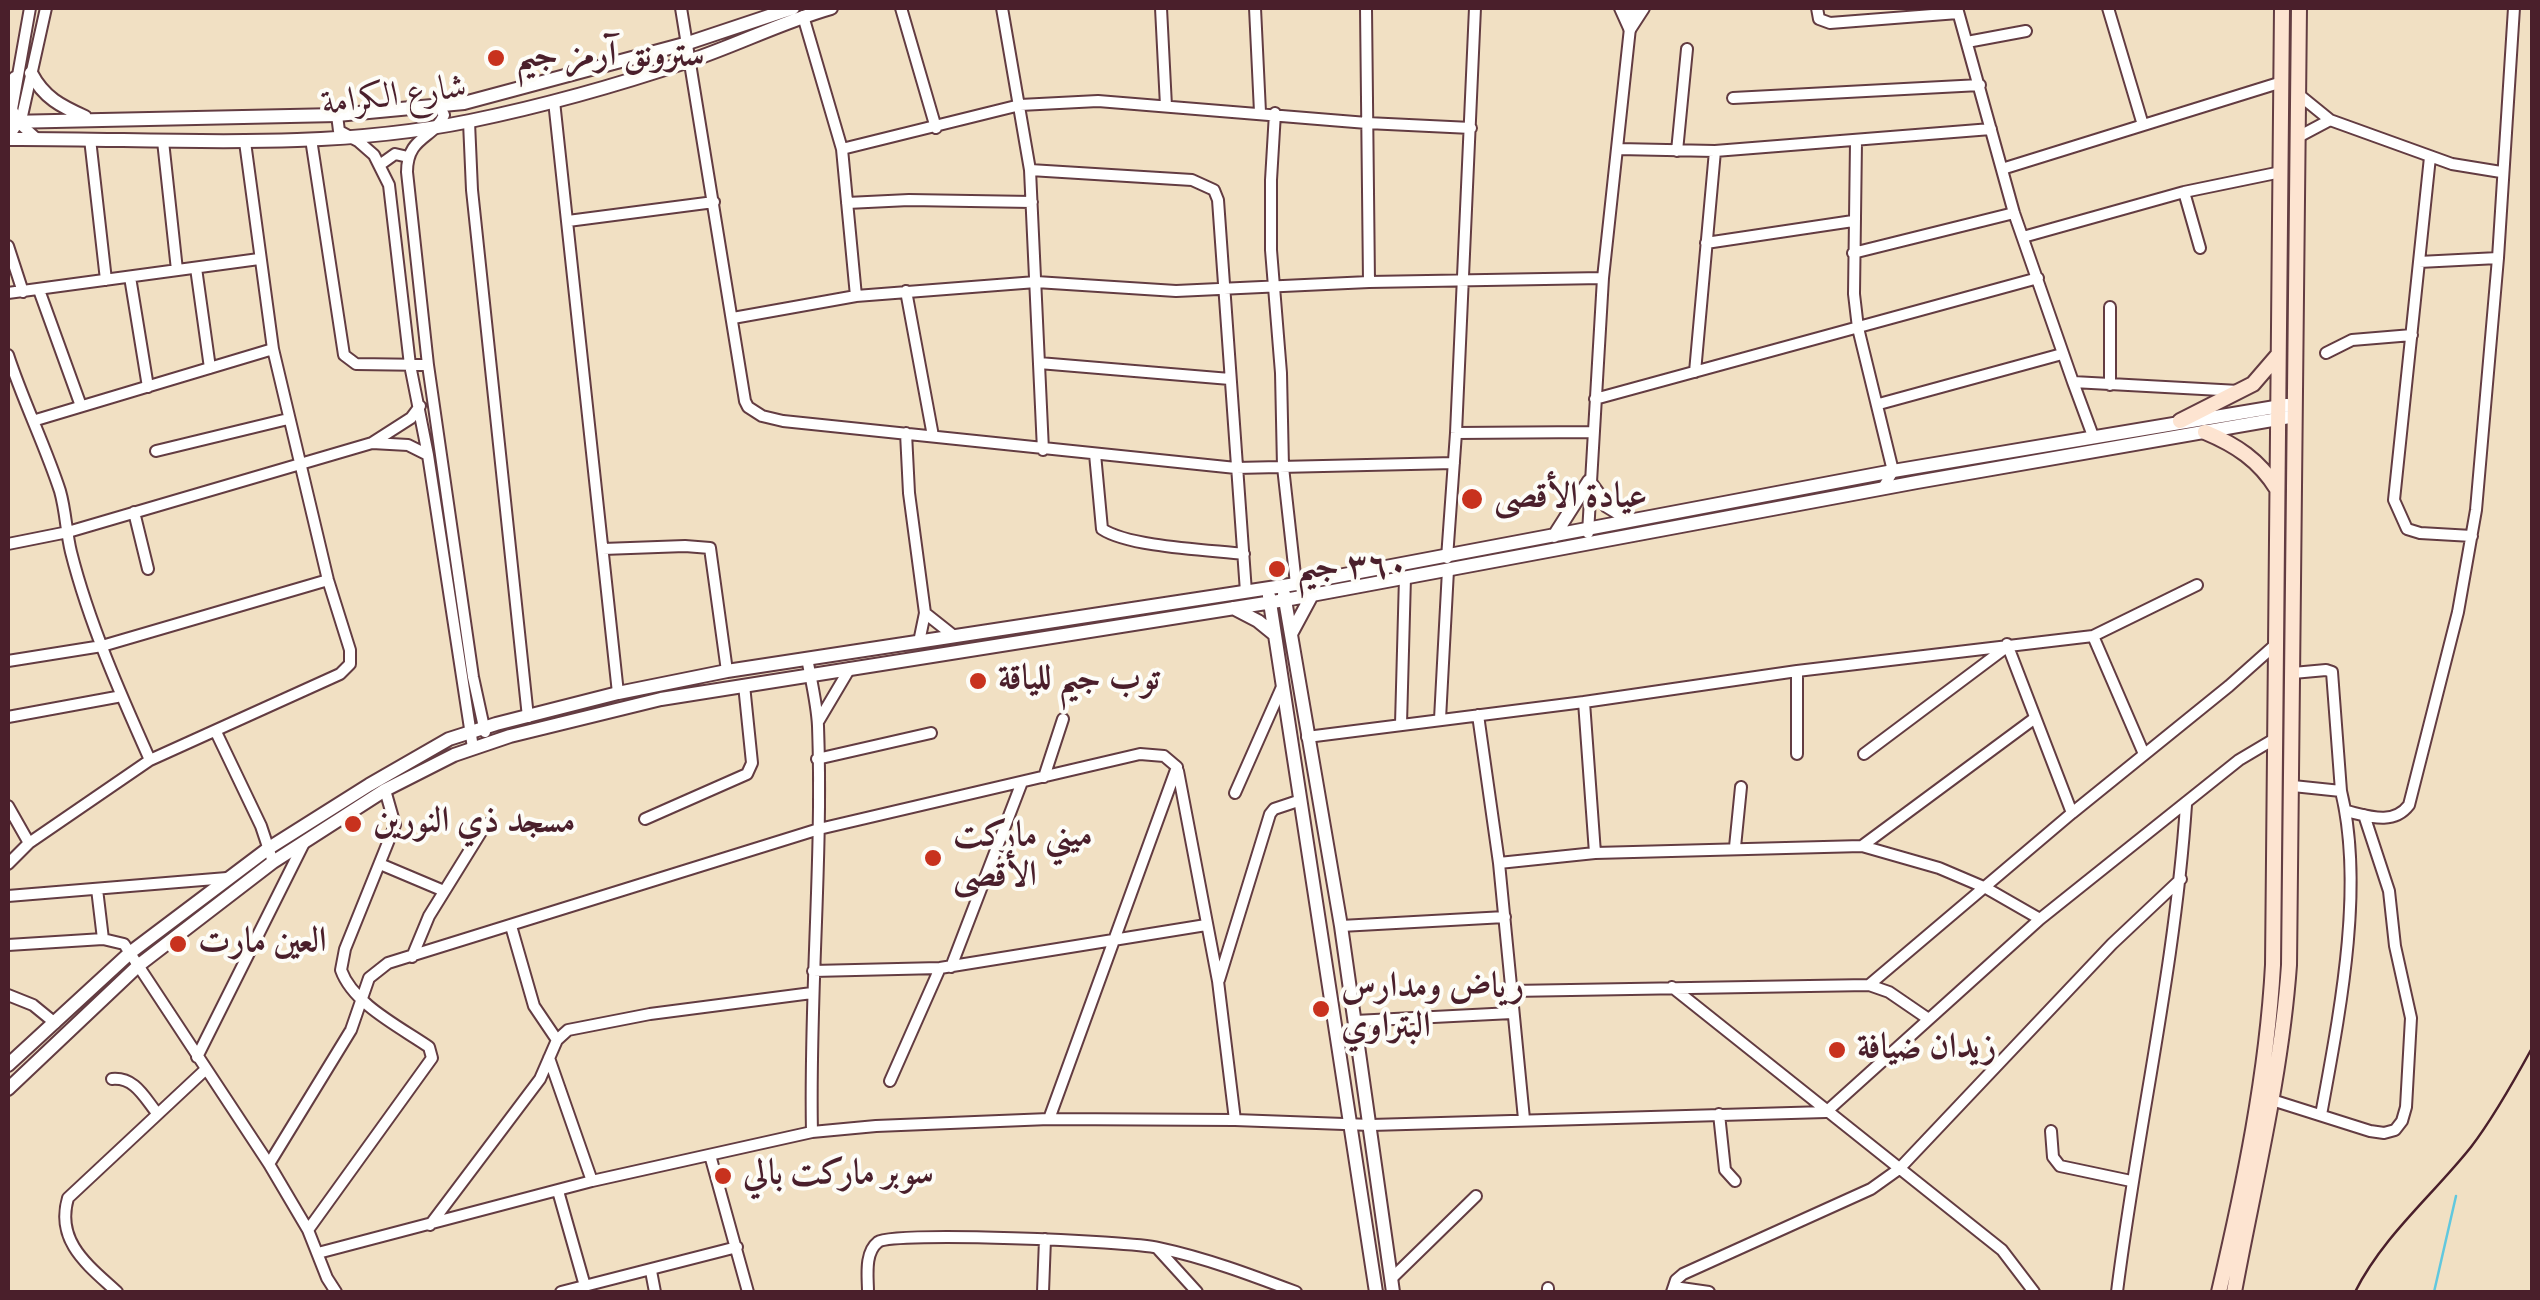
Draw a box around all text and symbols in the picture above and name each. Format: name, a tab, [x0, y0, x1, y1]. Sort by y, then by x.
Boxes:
place label: سترونق آرمز جيم	[516, 37, 705, 79]
marker: سترونق آرمز جيم	[485, 47, 507, 69]
street label: شارع الكرامة	[319, 68, 469, 128]
place label: عيادة الأقصى	[1494, 478, 1647, 520]
marker: عيادة الأقصى	[1459, 486, 1485, 512]
place label: ٣٦٠ جيم	[1297, 548, 1408, 590]
marker: ٣٦٠ جيم	[1266, 558, 1288, 580]
place label: توب جيم للياقة	[998, 660, 1160, 702]
marker: توب جيم للياقة	[967, 670, 989, 692]
place label: مسجد ذي النورين	[373, 803, 575, 845]
marker: مسجد ذي النورين	[342, 813, 364, 835]
place label: ميني ماركت الأقصى	[953, 817, 1093, 899]
marker: ميني ماركت الأقصى	[922, 847, 944, 869]
place label: العين مارت	[198, 923, 327, 965]
marker: العين مارت	[167, 933, 189, 955]
place label: رياض ومدارس البتراوي	[1341, 968, 1524, 1050]
marker: رياض ومدارس البتراوي	[1310, 998, 1332, 1020]
place label: زيدان ضيافة	[1857, 1029, 1996, 1071]
marker: زيدان ضيافة	[1826, 1039, 1848, 1061]
place label: سوبر ماركت بالي	[743, 1155, 934, 1197]
marker: سوبر ماركت بالي	[712, 1165, 734, 1187]

